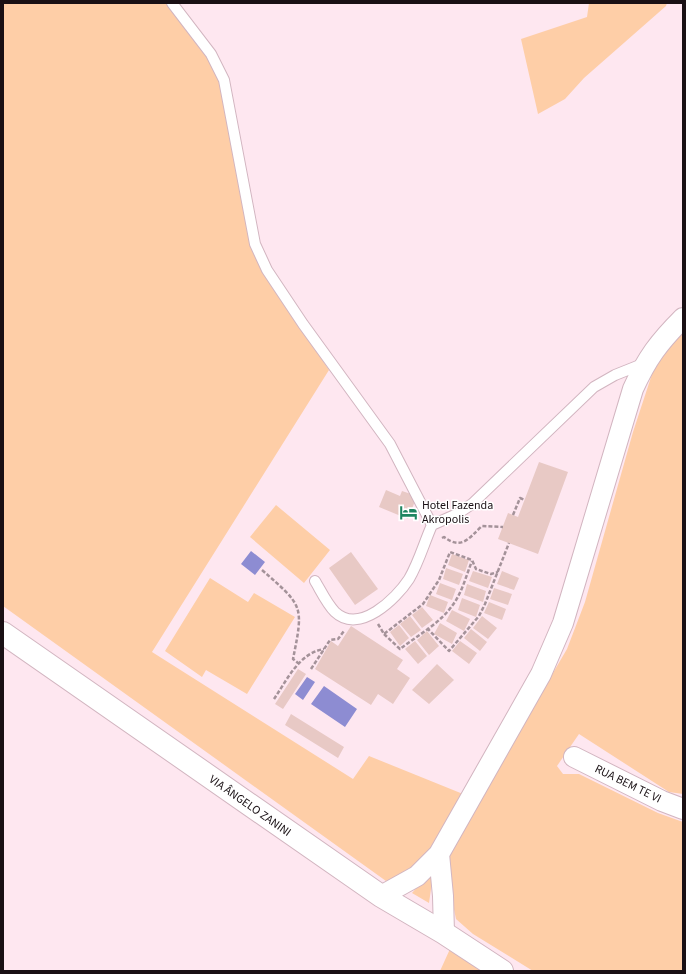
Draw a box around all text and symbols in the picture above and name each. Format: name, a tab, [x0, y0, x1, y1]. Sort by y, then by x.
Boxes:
place label: Hotel Fazenda Akropolis	[422, 497, 493, 528]
hotel icon: Hotel Fazenda Akropolis	[399, 502, 419, 522]
street label: RUA BEM TE VI	[592, 761, 664, 807]
street label: VIA ÂNGELO ZANINI	[205, 771, 295, 841]

